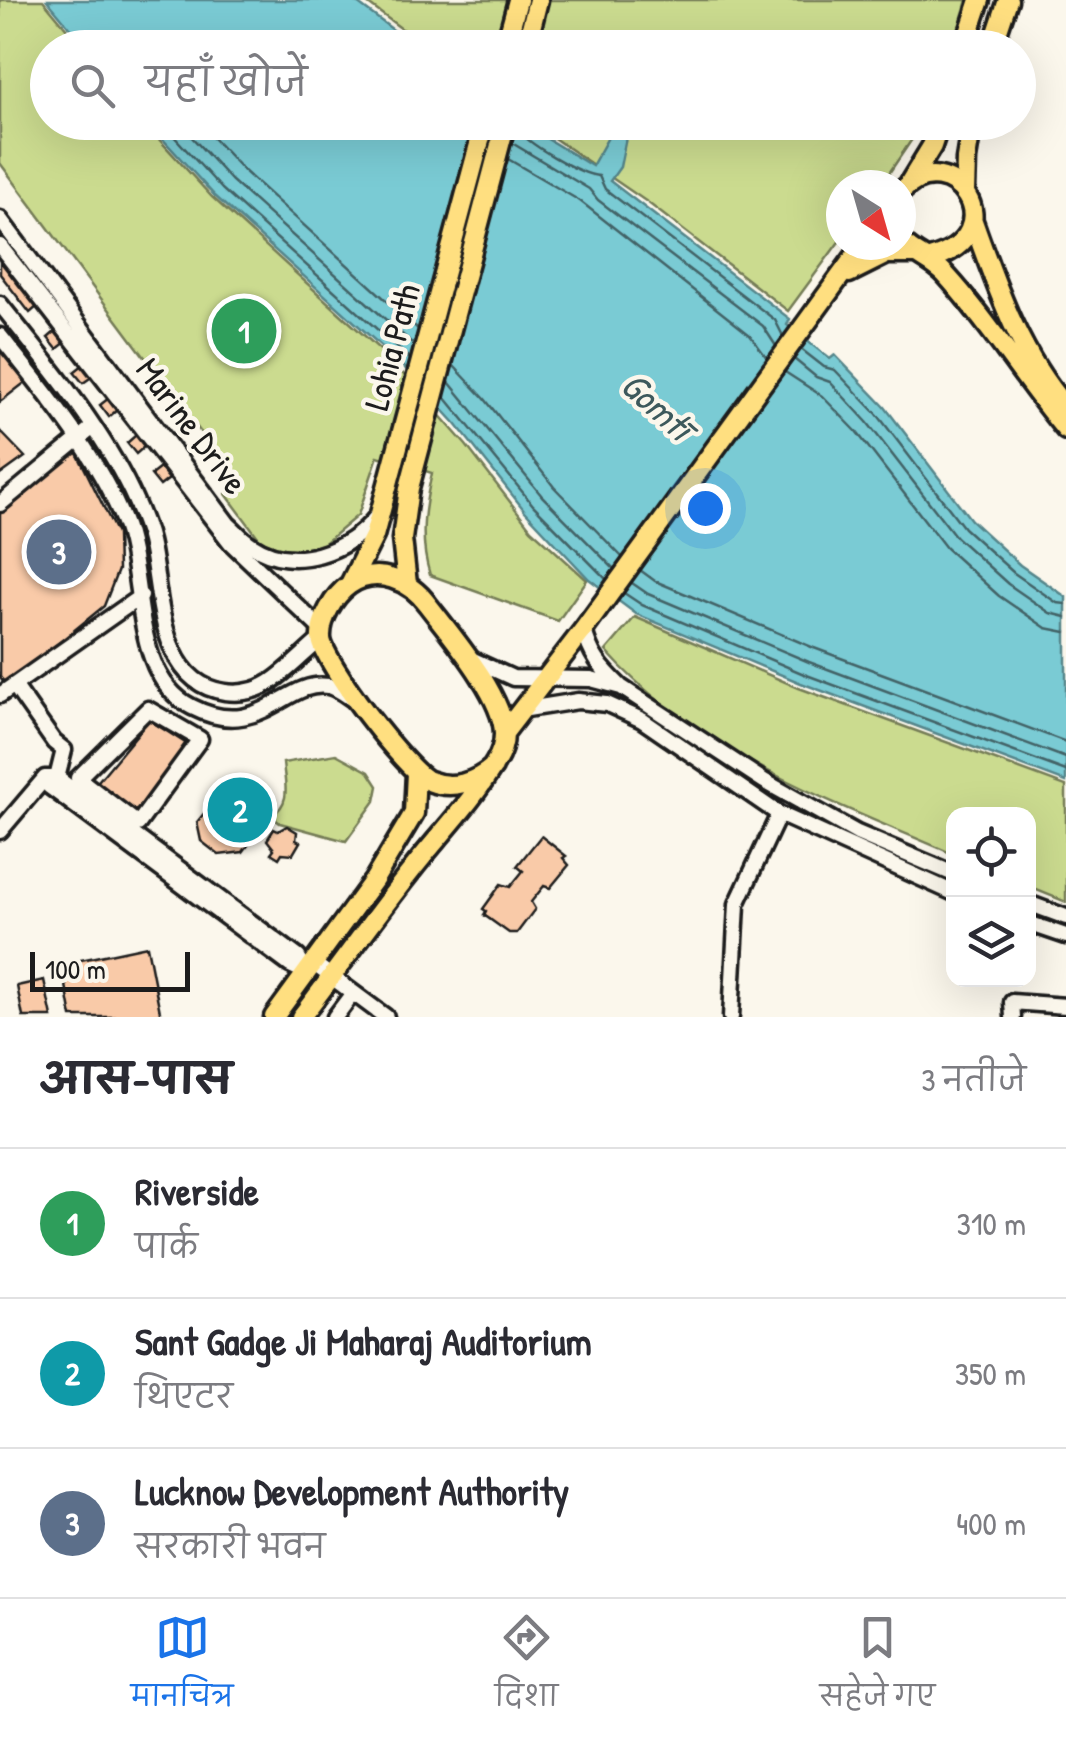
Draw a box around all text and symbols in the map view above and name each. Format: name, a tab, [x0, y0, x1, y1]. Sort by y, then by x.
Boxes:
search box	[30, 30, 1036, 140]
text: यहाँ खोजें	[145, 55, 307, 107]
icon: search	[65, 58, 120, 113]
north arrow	[826, 170, 916, 260]
street label: Lohia Path	[352, 279, 431, 415]
pin: 1	[212, 294, 276, 368]
street label: Marine Drive	[126, 348, 259, 504]
water label: Gomtī	[610, 359, 711, 457]
your location	[680, 483, 731, 534]
pin: 3	[27, 514, 92, 590]
pin: 2	[208, 772, 272, 848]
map controls	[946, 807, 1036, 987]
button: locate	[946, 807, 1036, 897]
button: layers	[946, 897, 1036, 987]
scale bar	[30, 947, 190, 991]
text: 100 m	[45, 950, 106, 988]
text: आस-पास	[40, 1049, 232, 1106]
text: 3 नतीजे	[921, 1058, 1026, 1101]
text: Riverside	[135, 1165, 259, 1217]
text: 1	[67, 1202, 78, 1245]
text: 310 m	[957, 1202, 1026, 1245]
text: पार्क	[135, 1225, 198, 1268]
text: Sant Gadge Ji Maharaj Auditorium	[135, 1315, 592, 1367]
text: 2	[65, 1352, 80, 1395]
text: 350 m	[955, 1352, 1026, 1395]
text: थिएटर	[135, 1375, 233, 1418]
text: Lucknow Development Authority	[135, 1465, 569, 1517]
text: 3	[65, 1502, 80, 1545]
text: 400 m	[956, 1502, 1026, 1545]
text: सरकारी भवन	[135, 1525, 326, 1568]
tab: मानचित्र	[131, 1610, 233, 1727]
tab: दिशा	[495, 1610, 558, 1727]
tab: सहेजे गए	[820, 1610, 935, 1727]

